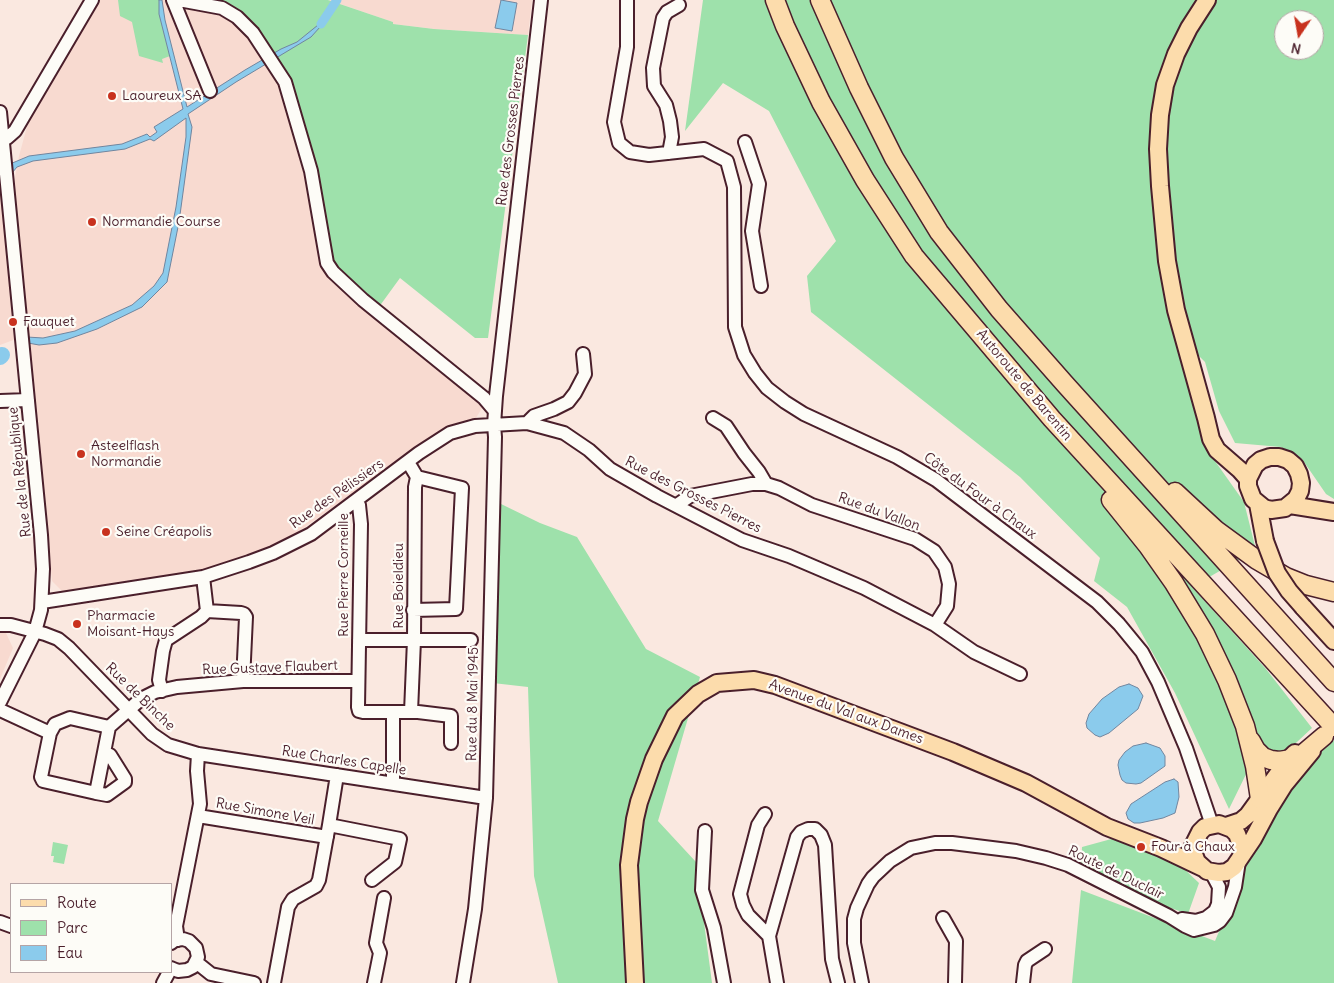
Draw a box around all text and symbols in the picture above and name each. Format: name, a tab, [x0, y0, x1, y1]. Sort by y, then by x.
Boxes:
north arrow	[1274, 10, 1324, 60]
text: N	[1289, 39, 1303, 59]
street label: Rue des Grosses Pierres	[493, 55, 529, 207]
place label: Laoureux SA	[122, 88, 201, 104]
marker: Laoureux SA	[106, 90, 118, 102]
place label: Normandie Course	[102, 214, 220, 230]
marker: Normandie Course	[86, 216, 98, 228]
place label: Fauquet	[23, 314, 74, 330]
marker: Fauquet	[7, 316, 19, 328]
street label: Autoroute de Barentin	[973, 326, 1075, 444]
street label: Rue de la République	[5, 406, 35, 538]
place label: Asteelflash Normandie	[91, 438, 161, 471]
marker: Asteelflash Normandie	[75, 448, 87, 460]
street label: Côte du Four à Chaux	[920, 449, 1040, 543]
street label: Rue des Grosses Pierres	[622, 453, 764, 537]
street label: Rue des Pélissiers	[287, 455, 387, 533]
street label: Rue du Vallon	[836, 489, 922, 535]
street label: Rue Pierre Corneille	[336, 513, 352, 637]
place label: Seine Créapolis	[116, 524, 212, 540]
marker: Seine Créapolis	[100, 526, 112, 538]
street label: Rue Boieldieu	[391, 543, 407, 629]
place label: Pharmacie Moisant-Hays	[87, 608, 174, 640]
marker: Pharmacie Moisant-Hays	[71, 618, 83, 630]
street label: Rue du 8 Mai 1945	[464, 647, 482, 761]
street label: Rue Gustave Flaubert	[202, 657, 338, 679]
street label: Rue de Binche	[102, 660, 178, 734]
street label: Avenue du Val aux Dames	[767, 676, 925, 748]
street label: Rue Charles Capelle	[281, 743, 407, 779]
street label: Rue Simone Veil	[214, 795, 316, 829]
place label: Four à Chaux	[1151, 839, 1235, 855]
marker: Four à Chaux	[1135, 841, 1147, 853]
street label: Route de Duclair	[1065, 843, 1167, 903]
legend	[10, 883, 172, 973]
text: Route	[57, 893, 97, 912]
text: Parc	[57, 918, 88, 937]
text: Eau	[57, 943, 83, 962]

